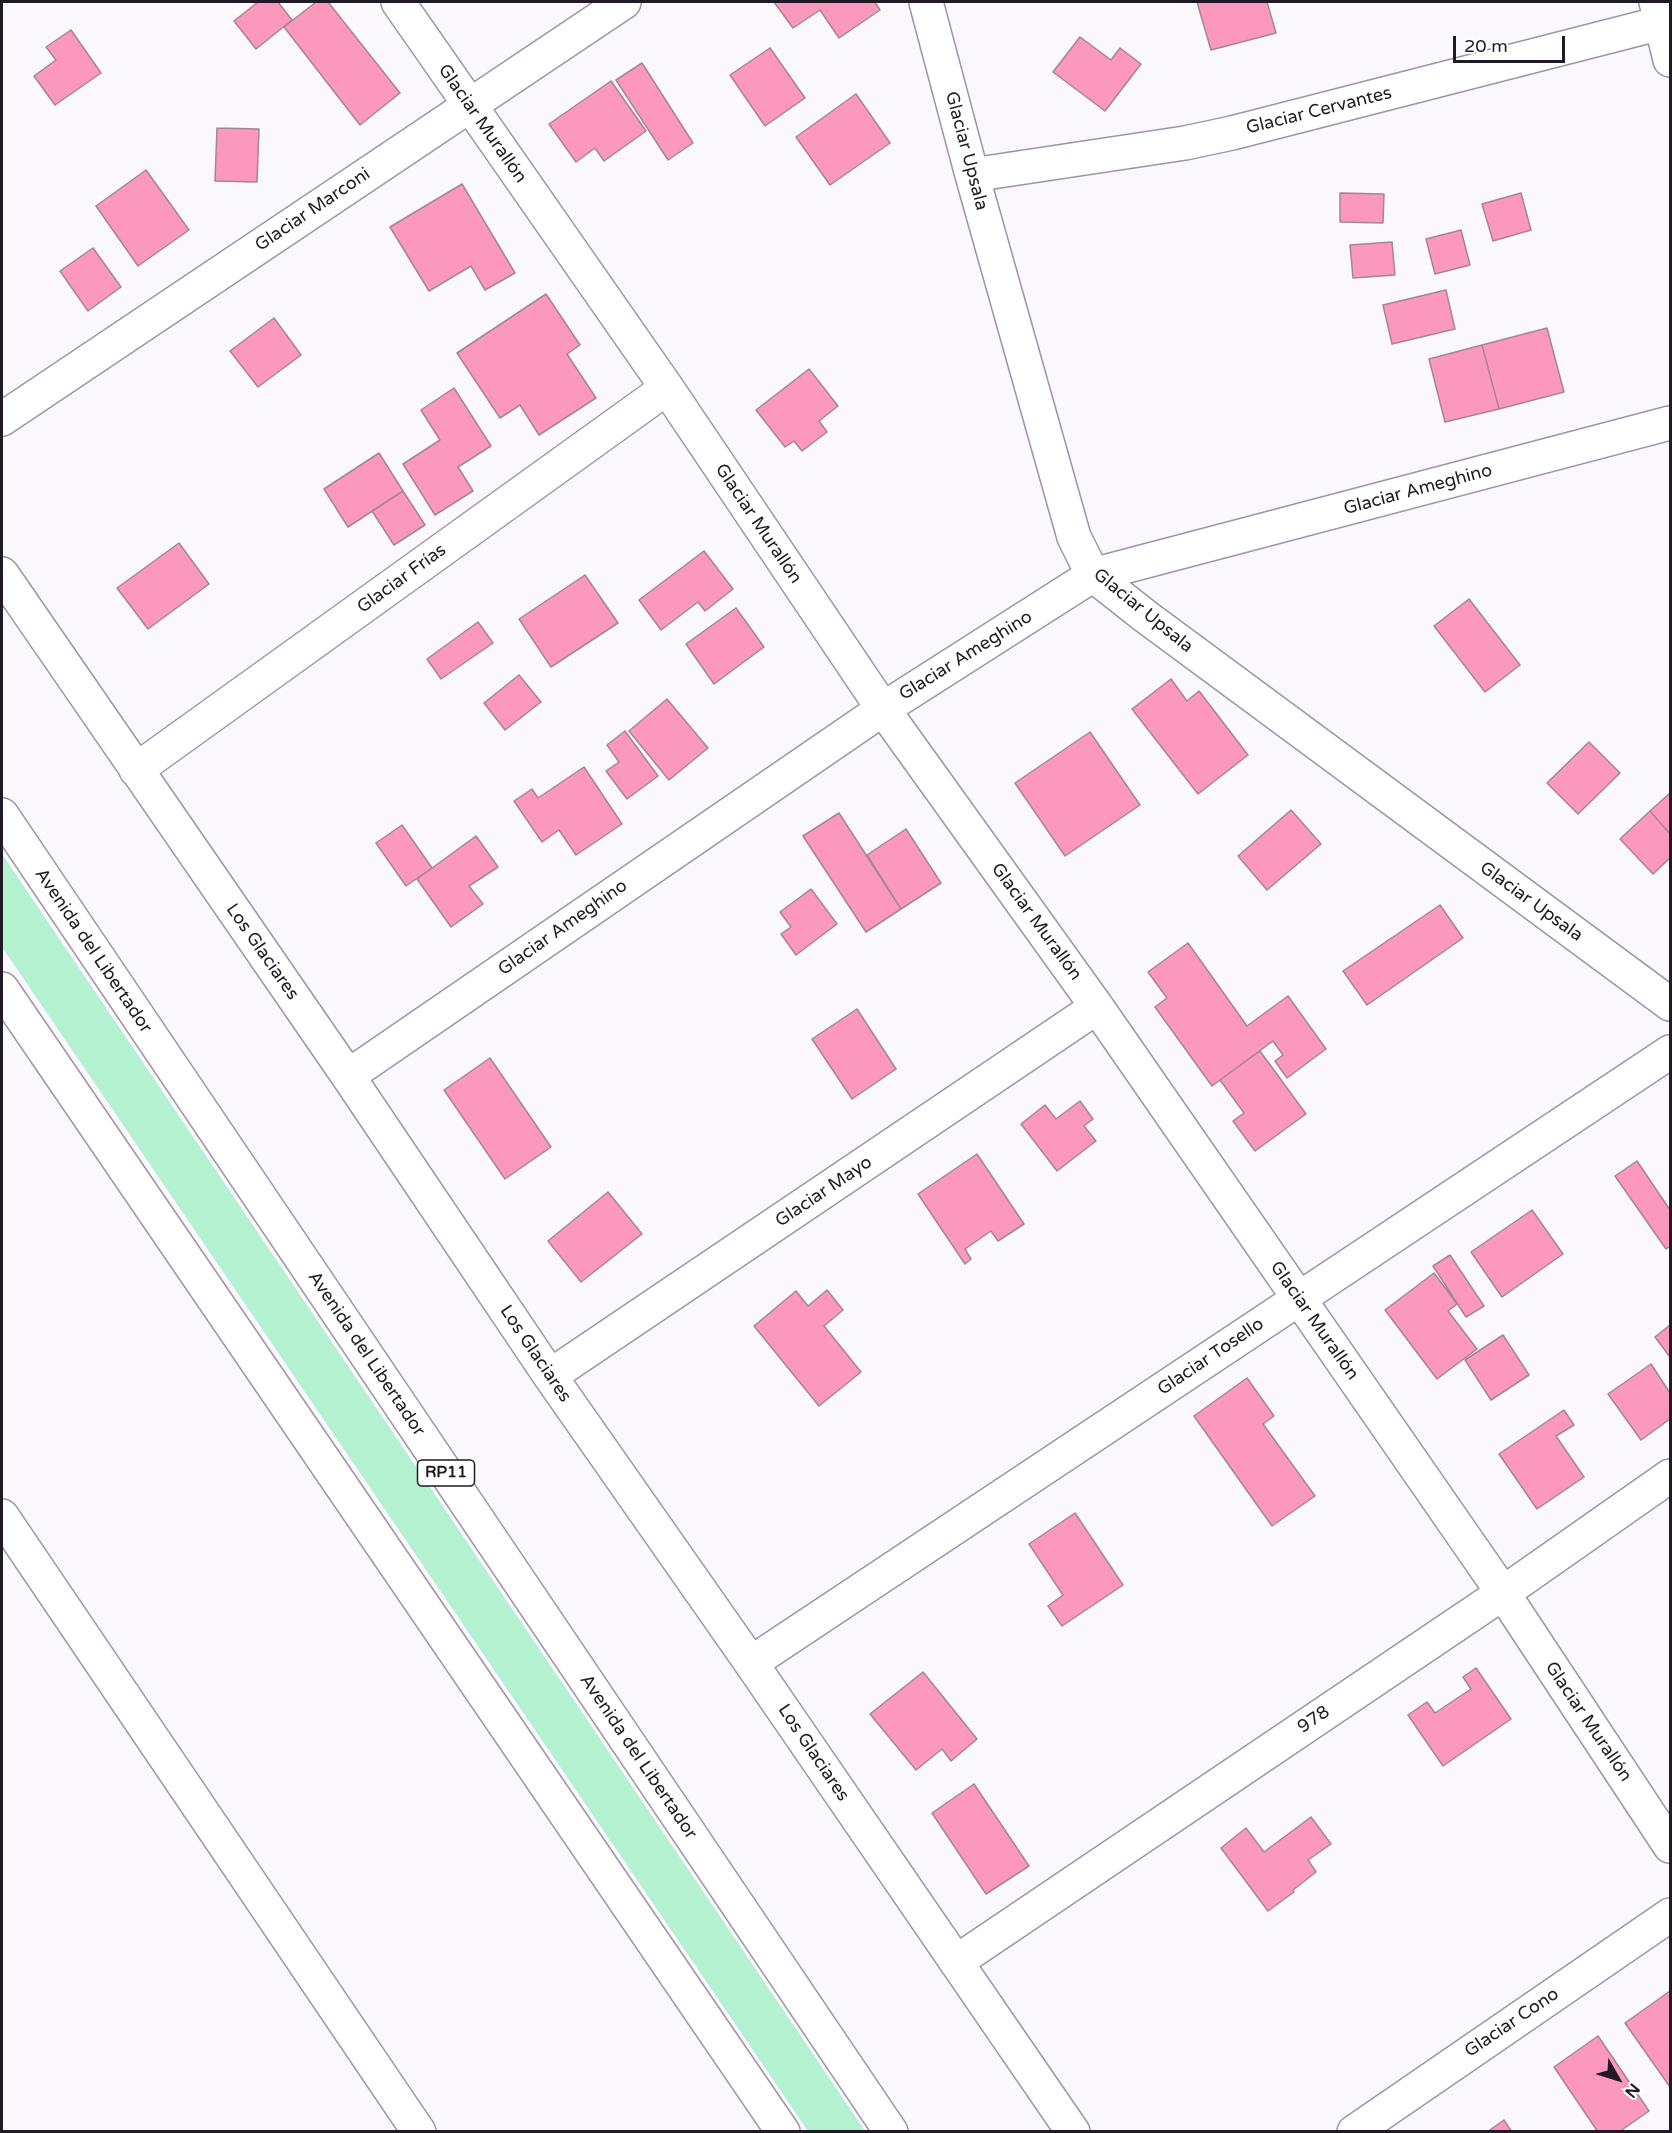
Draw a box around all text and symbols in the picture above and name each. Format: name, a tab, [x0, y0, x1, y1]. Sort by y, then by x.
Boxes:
scale bar	[1456, 24, 1568, 62]
text: 20 m	[1464, 35, 1508, 57]
street label: Glaciar Murallón	[433, 60, 531, 188]
street label: Glaciar Cervantes	[1244, 82, 1394, 140]
street label: Glaciar Upsala	[940, 89, 992, 213]
street label: Glaciar Marconi	[251, 164, 375, 256]
street label: Glaciar Murallón	[710, 460, 806, 588]
street label: Glaciar Ameghino	[1341, 460, 1495, 520]
street label: Glaciar Frías	[353, 540, 451, 618]
street label: Glaciar Upsala	[1089, 564, 1197, 658]
street label: Glaciar Ameghino	[896, 606, 1036, 706]
street label: Glaciar Upsala	[1475, 857, 1587, 947]
street label: Glaciar Murallón	[986, 859, 1086, 985]
street label: Avenida del Libertador	[30, 864, 156, 1038]
street label: Glaciar Ameghino	[494, 875, 632, 981]
street label: Los Glaciares	[221, 900, 303, 1004]
street label: Glaciar Mayo	[772, 1152, 876, 1232]
street label: Glaciar Murallón	[1265, 1257, 1363, 1385]
street label: Avenida del Libertador	[303, 1267, 429, 1441]
street label: Los Glaciares	[495, 1301, 575, 1407]
street label: Glaciar Tosello	[1154, 1314, 1268, 1400]
road number: RP11	[418, 1460, 474, 1486]
street label: Glaciar Murallón	[1540, 1658, 1636, 1786]
street label: Avenida del Libertador	[575, 1670, 701, 1844]
street label: Los Glaciares	[773, 1700, 853, 1806]
street label: 978	[1294, 1702, 1334, 1738]
street label: Glaciar Cono	[1461, 1984, 1563, 2062]
north arrow	[1588, 2049, 1648, 2109]
text: N	[1620, 2079, 1644, 2102]

